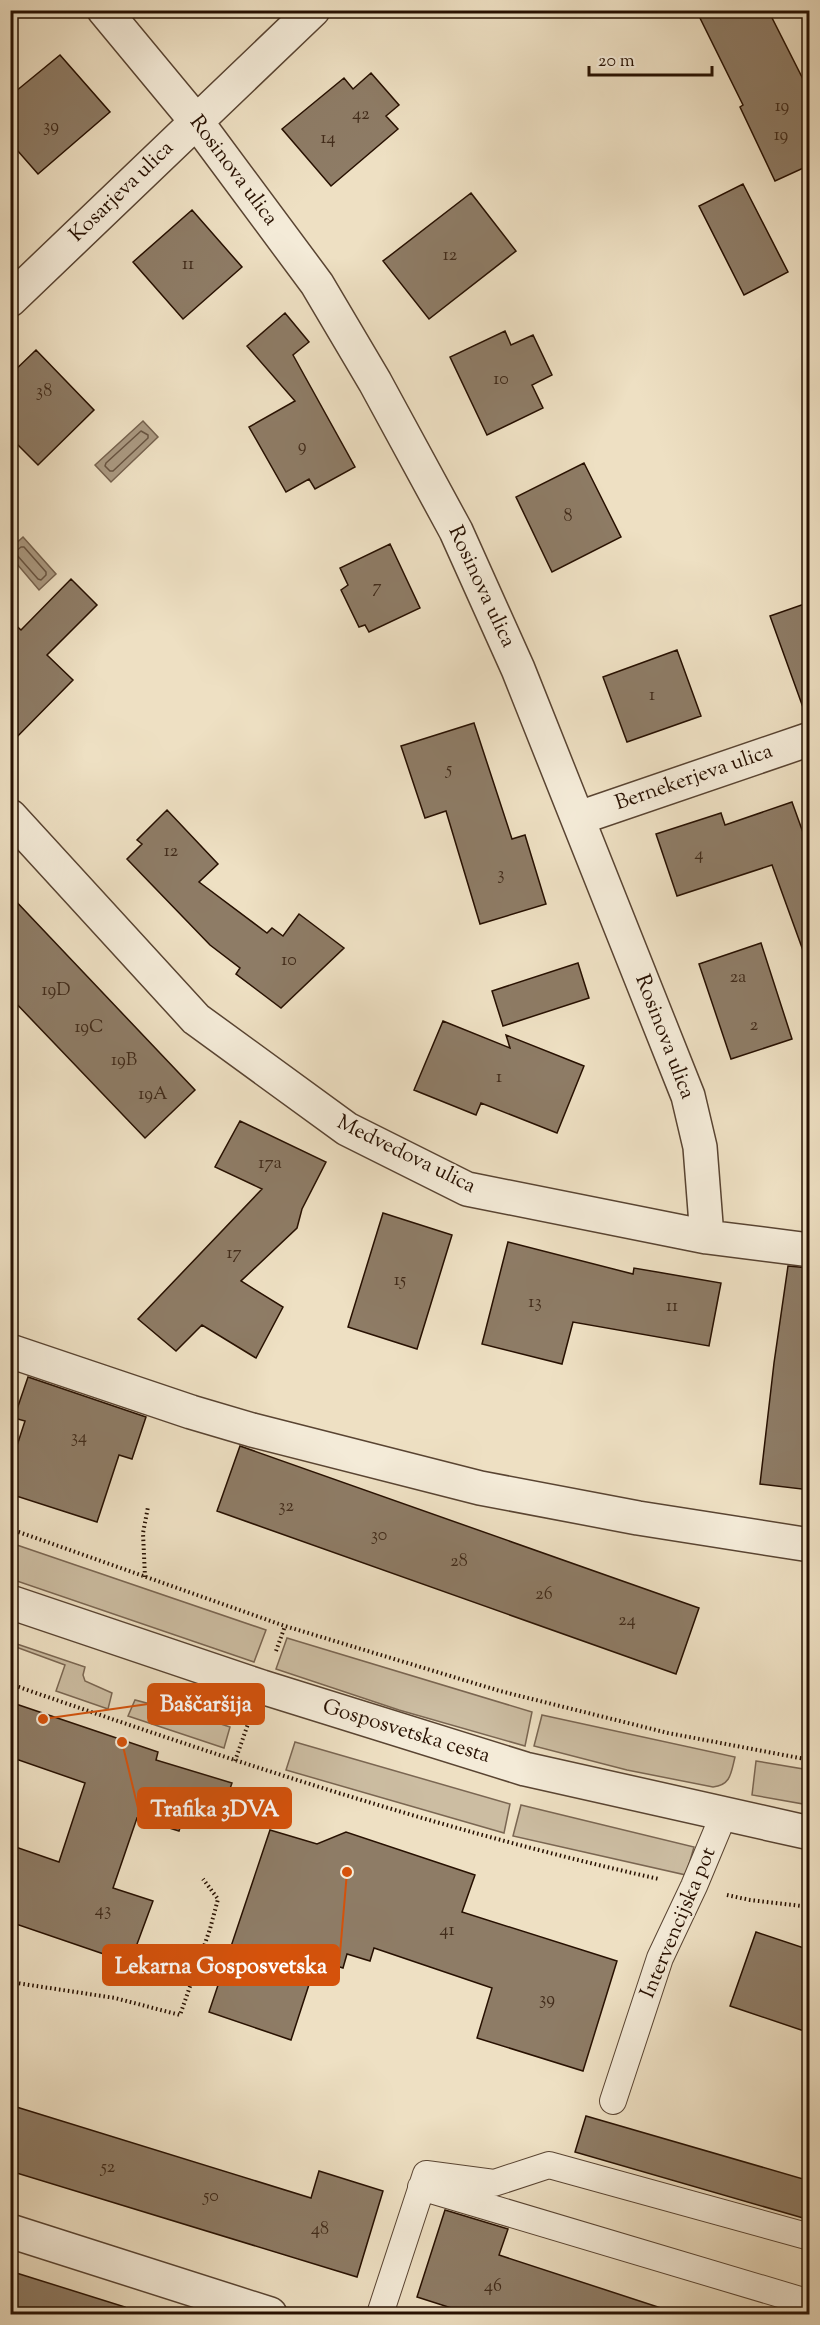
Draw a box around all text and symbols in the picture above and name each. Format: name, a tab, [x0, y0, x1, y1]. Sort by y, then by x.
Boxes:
scale bar	[589, 39, 712, 77]
text: 20 m	[598, 49, 635, 75]
house number: 19	[775, 94, 790, 120]
house number: 42	[352, 102, 370, 128]
street label: Rosinova ulica	[181, 110, 285, 233]
house number: 39	[43, 114, 59, 140]
house number: 19	[774, 123, 789, 149]
house number: 14	[320, 126, 336, 152]
street label: Kosarjeva ulica	[63, 134, 181, 250]
house number: 12	[443, 243, 458, 269]
house number: 11	[182, 252, 194, 278]
house number: 10	[493, 367, 509, 393]
house number: 38	[36, 379, 52, 405]
house number: 9	[298, 434, 307, 460]
house number: 8	[564, 504, 573, 530]
street label: Rosinova ulica	[440, 521, 522, 653]
house number: 7	[372, 575, 382, 601]
house number: 1	[649, 683, 655, 709]
street label: Bernekerjeva ulica	[611, 737, 777, 819]
house number: 5	[445, 757, 452, 783]
house number: 12	[164, 839, 179, 865]
house number: 4	[694, 842, 704, 868]
house number: 3	[497, 862, 505, 888]
house number: 10	[281, 948, 297, 974]
house number: 2a	[730, 965, 746, 991]
street label: Rosinova ulica	[626, 970, 702, 1104]
house number: 19D	[42, 978, 70, 1004]
house number: 2	[750, 1013, 759, 1039]
house number: 19C	[74, 1015, 104, 1041]
house number: 19B	[111, 1048, 137, 1074]
house number: 1	[496, 1065, 502, 1091]
house number: 19A	[138, 1082, 168, 1108]
street label: Medvedova ulica	[331, 1108, 481, 1202]
house number: 17a	[258, 1151, 282, 1177]
house number: 17	[226, 1241, 242, 1267]
house number: 15	[394, 1268, 406, 1294]
house number: 13	[528, 1290, 542, 1316]
house number: 11	[666, 1294, 678, 1320]
house number: 34	[71, 1425, 87, 1451]
house number: 32	[278, 1494, 294, 1520]
house number: 30	[371, 1523, 387, 1549]
house number: 28	[450, 1549, 468, 1575]
house number: 26	[535, 1582, 553, 1608]
house number: 24	[618, 1608, 636, 1634]
callout: Baščaršija	[148, 1684, 264, 1724]
text: Baščaršija	[160, 1690, 253, 1722]
street label: Gosposvetska cesta	[319, 1692, 494, 1772]
callout: Trafika 3DVA	[138, 1788, 291, 1828]
text: Trafika 3DVA	[151, 1795, 280, 1827]
street label: Intervencijska pot	[634, 1843, 724, 2003]
house number: 43	[95, 1898, 111, 1924]
house number: 41	[439, 1918, 455, 1944]
callout: Lekarna Gosposvetska	[103, 1945, 339, 1985]
text: Lekarna Gosposvetska	[115, 1952, 328, 1984]
house number: 39	[539, 1987, 555, 2013]
house number: 52	[100, 2155, 116, 2181]
house number: 50	[202, 2184, 219, 2210]
house number: 48	[311, 2217, 329, 2243]
house number: 46	[484, 2274, 502, 2300]

